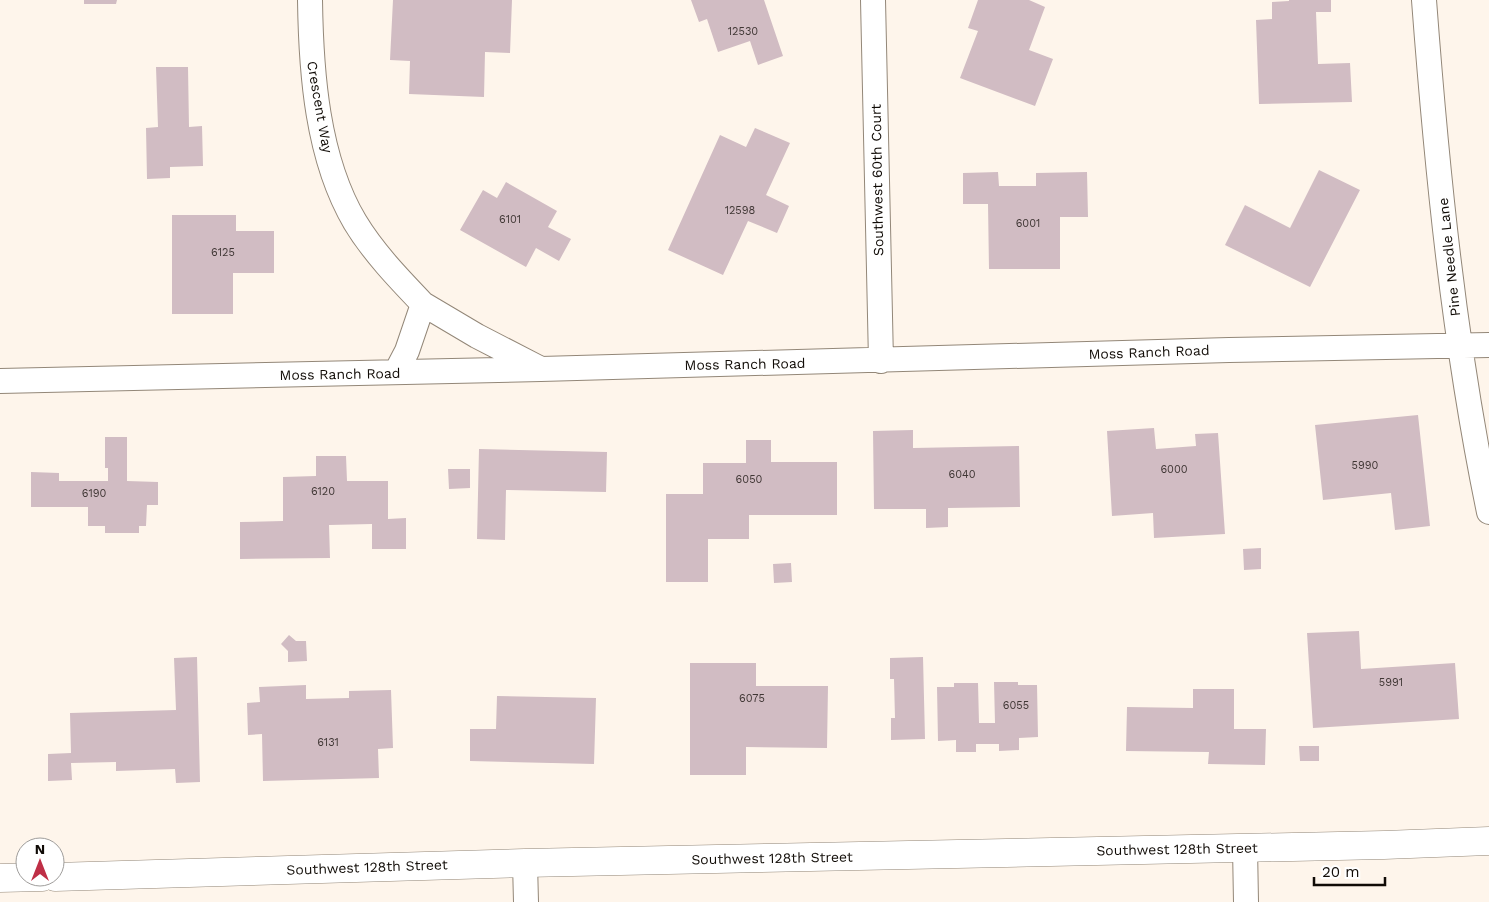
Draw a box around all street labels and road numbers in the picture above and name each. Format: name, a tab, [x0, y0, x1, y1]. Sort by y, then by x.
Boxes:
street label: Crescent Way	[304, 60, 336, 155]
street label: Southwest 60th Court	[868, 104, 886, 256]
street label: Pine Needle Lane	[1435, 197, 1463, 317]
street label: Moss Ranch Road	[1088, 342, 1210, 362]
street label: Moss Ranch Road	[684, 355, 806, 373]
street label: Moss Ranch Road	[279, 365, 401, 383]
street label: Southwest 128th Street	[1096, 840, 1258, 858]
street label: Southwest 128th Street	[691, 849, 853, 867]
street label: Southwest 128th Street	[286, 856, 448, 878]

